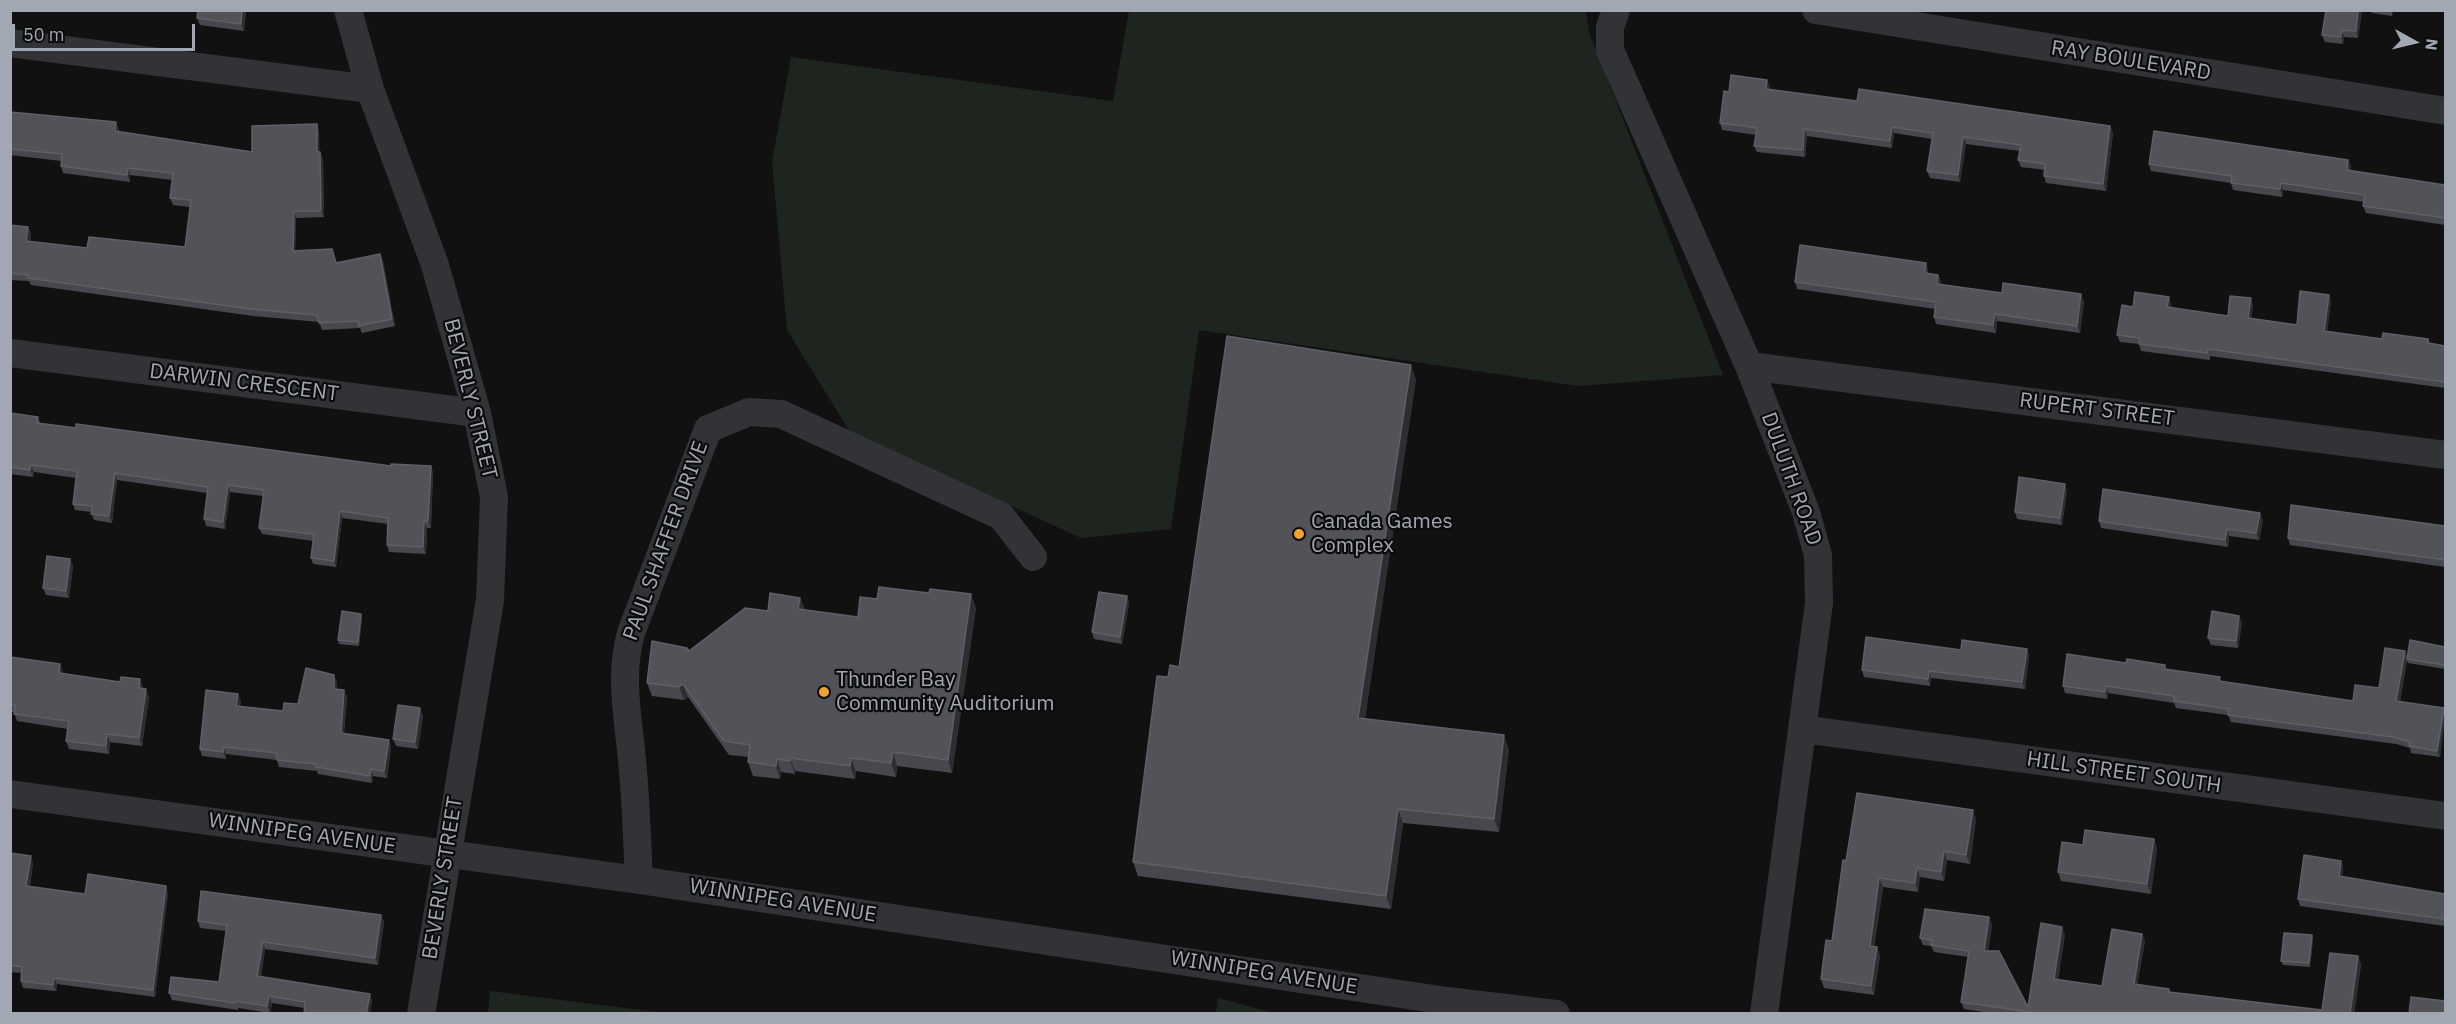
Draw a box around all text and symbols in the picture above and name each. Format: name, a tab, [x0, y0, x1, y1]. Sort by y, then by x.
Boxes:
scale bar	[15, 12, 198, 50]
north arrow	[2384, 12, 2444, 72]
text: 50 m	[23, 23, 65, 46]
street label: RAY BOULEVARD	[2049, 36, 2213, 86]
text: N	[2421, 37, 2443, 52]
street label: BEVERLY STREET	[438, 316, 502, 482]
street label: DARWIN CRESCENT	[148, 359, 340, 407]
street label: RUPERT STREET	[2018, 388, 2176, 432]
street label: DULUTH ROAD	[1755, 409, 1827, 549]
street label: PAUL SHAFFER DRIVE	[618, 438, 714, 644]
place label: Canada Games Complex	[1311, 509, 1453, 559]
marker: Canada Games Complex	[1292, 527, 1306, 541]
place label: Thunder Bay Community Auditorium	[836, 667, 1054, 717]
marker: Thunder Bay Community Auditorium	[817, 685, 831, 699]
street label: HILL STREET SOUTH	[2025, 747, 2223, 799]
street label: BEVERLY STREET	[418, 795, 468, 961]
street label: WINNIPEG AVENUE	[207, 808, 397, 860]
street label: WINNIPEG AVENUE	[688, 874, 878, 928]
street label: WINNIPEG AVENUE	[1169, 946, 1359, 1000]

